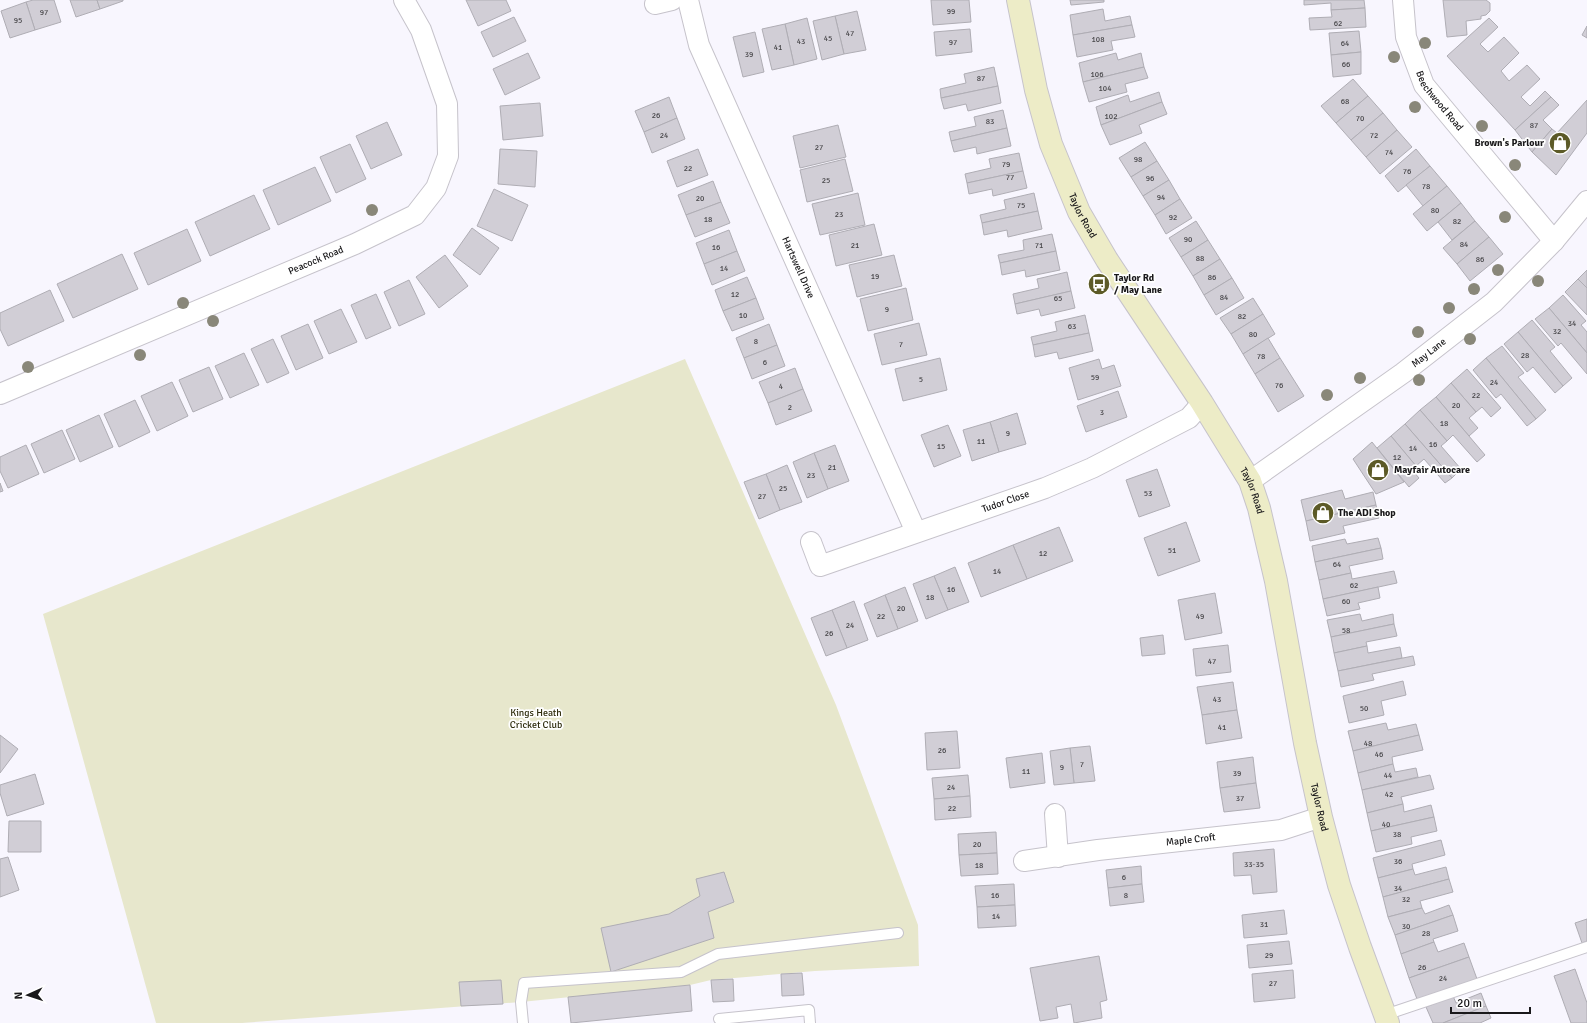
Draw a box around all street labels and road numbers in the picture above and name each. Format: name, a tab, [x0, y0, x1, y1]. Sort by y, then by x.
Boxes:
street label: Beechwood Road	[1413, 69, 1466, 133]
street label: Taylor Road	[1066, 191, 1099, 240]
street label: Hartswell Drive	[779, 235, 817, 300]
street label: Peacock Road	[287, 244, 345, 277]
street label: May Lane	[1409, 336, 1448, 370]
street label: Taylor Road	[1237, 465, 1266, 515]
street label: Tudor Close	[980, 488, 1031, 515]
street label: Taylor Road	[1308, 782, 1331, 833]
street label: Maple Croft	[1165, 831, 1216, 849]

